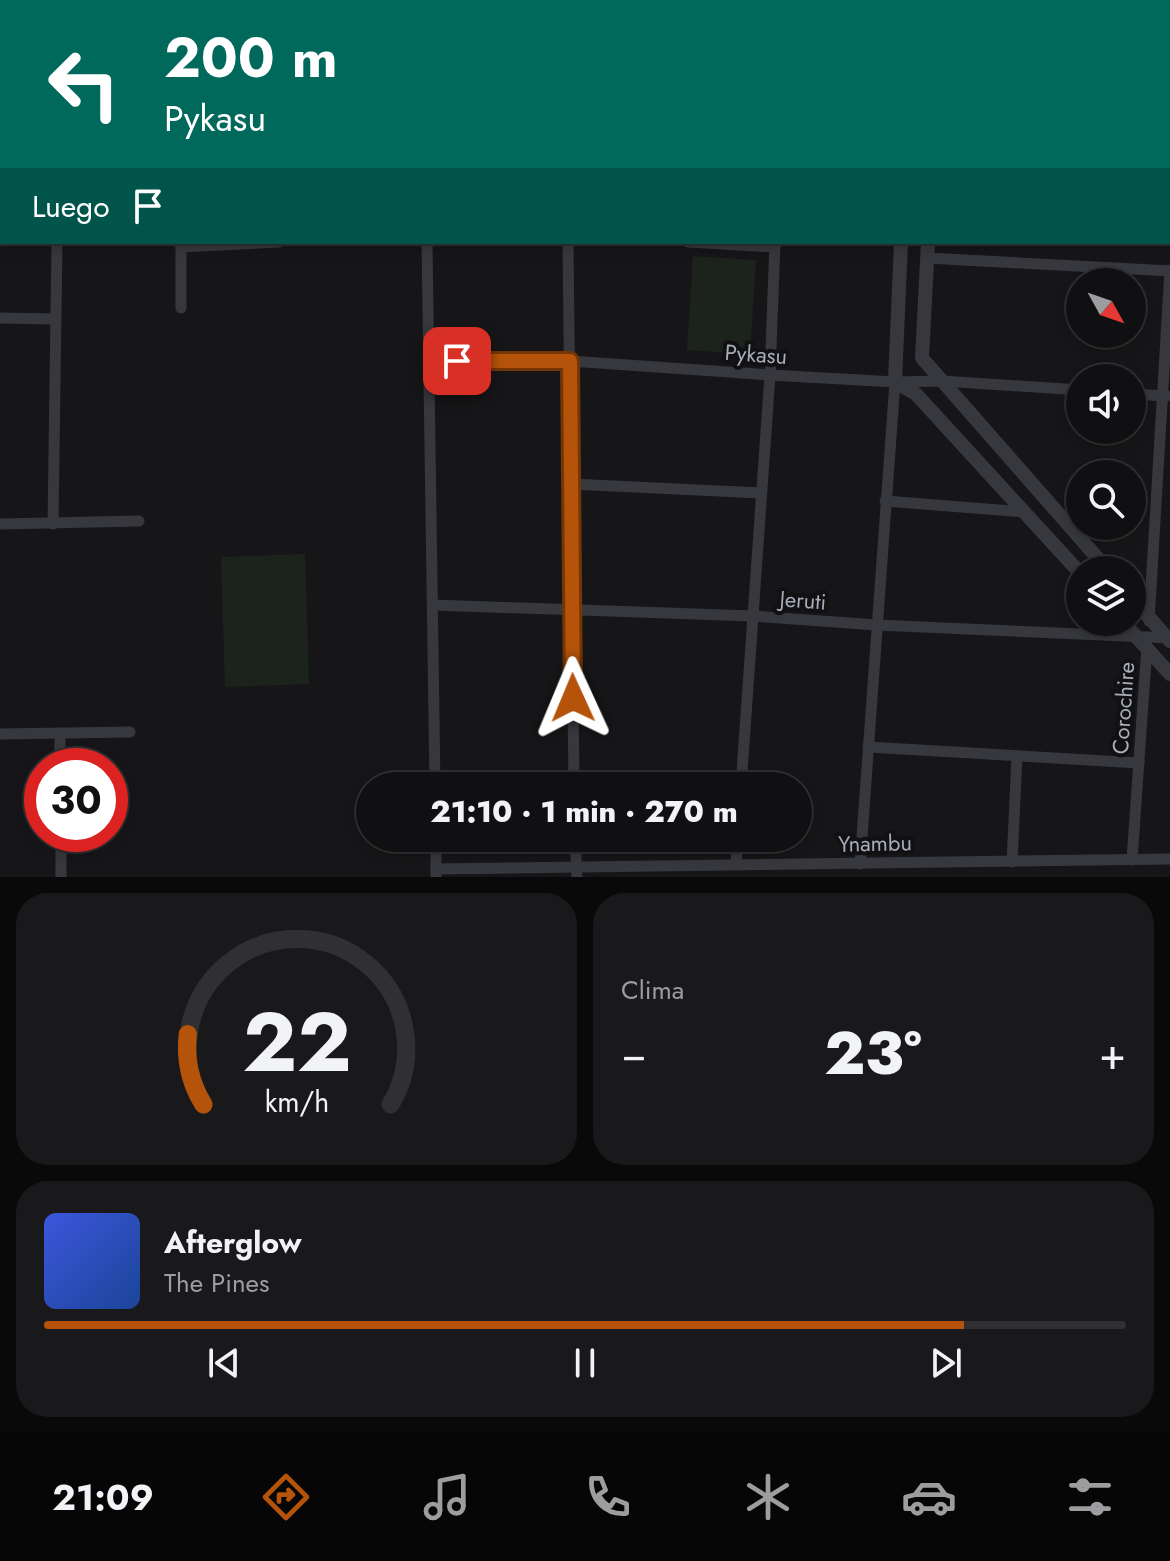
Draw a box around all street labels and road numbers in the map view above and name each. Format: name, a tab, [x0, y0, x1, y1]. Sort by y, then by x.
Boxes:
street label: Pykasu	[724, 336, 788, 372]
street label: Jeruti	[776, 582, 827, 618]
street label: Corochire	[1104, 661, 1142, 755]
street label: Ynambu	[838, 826, 912, 860]

